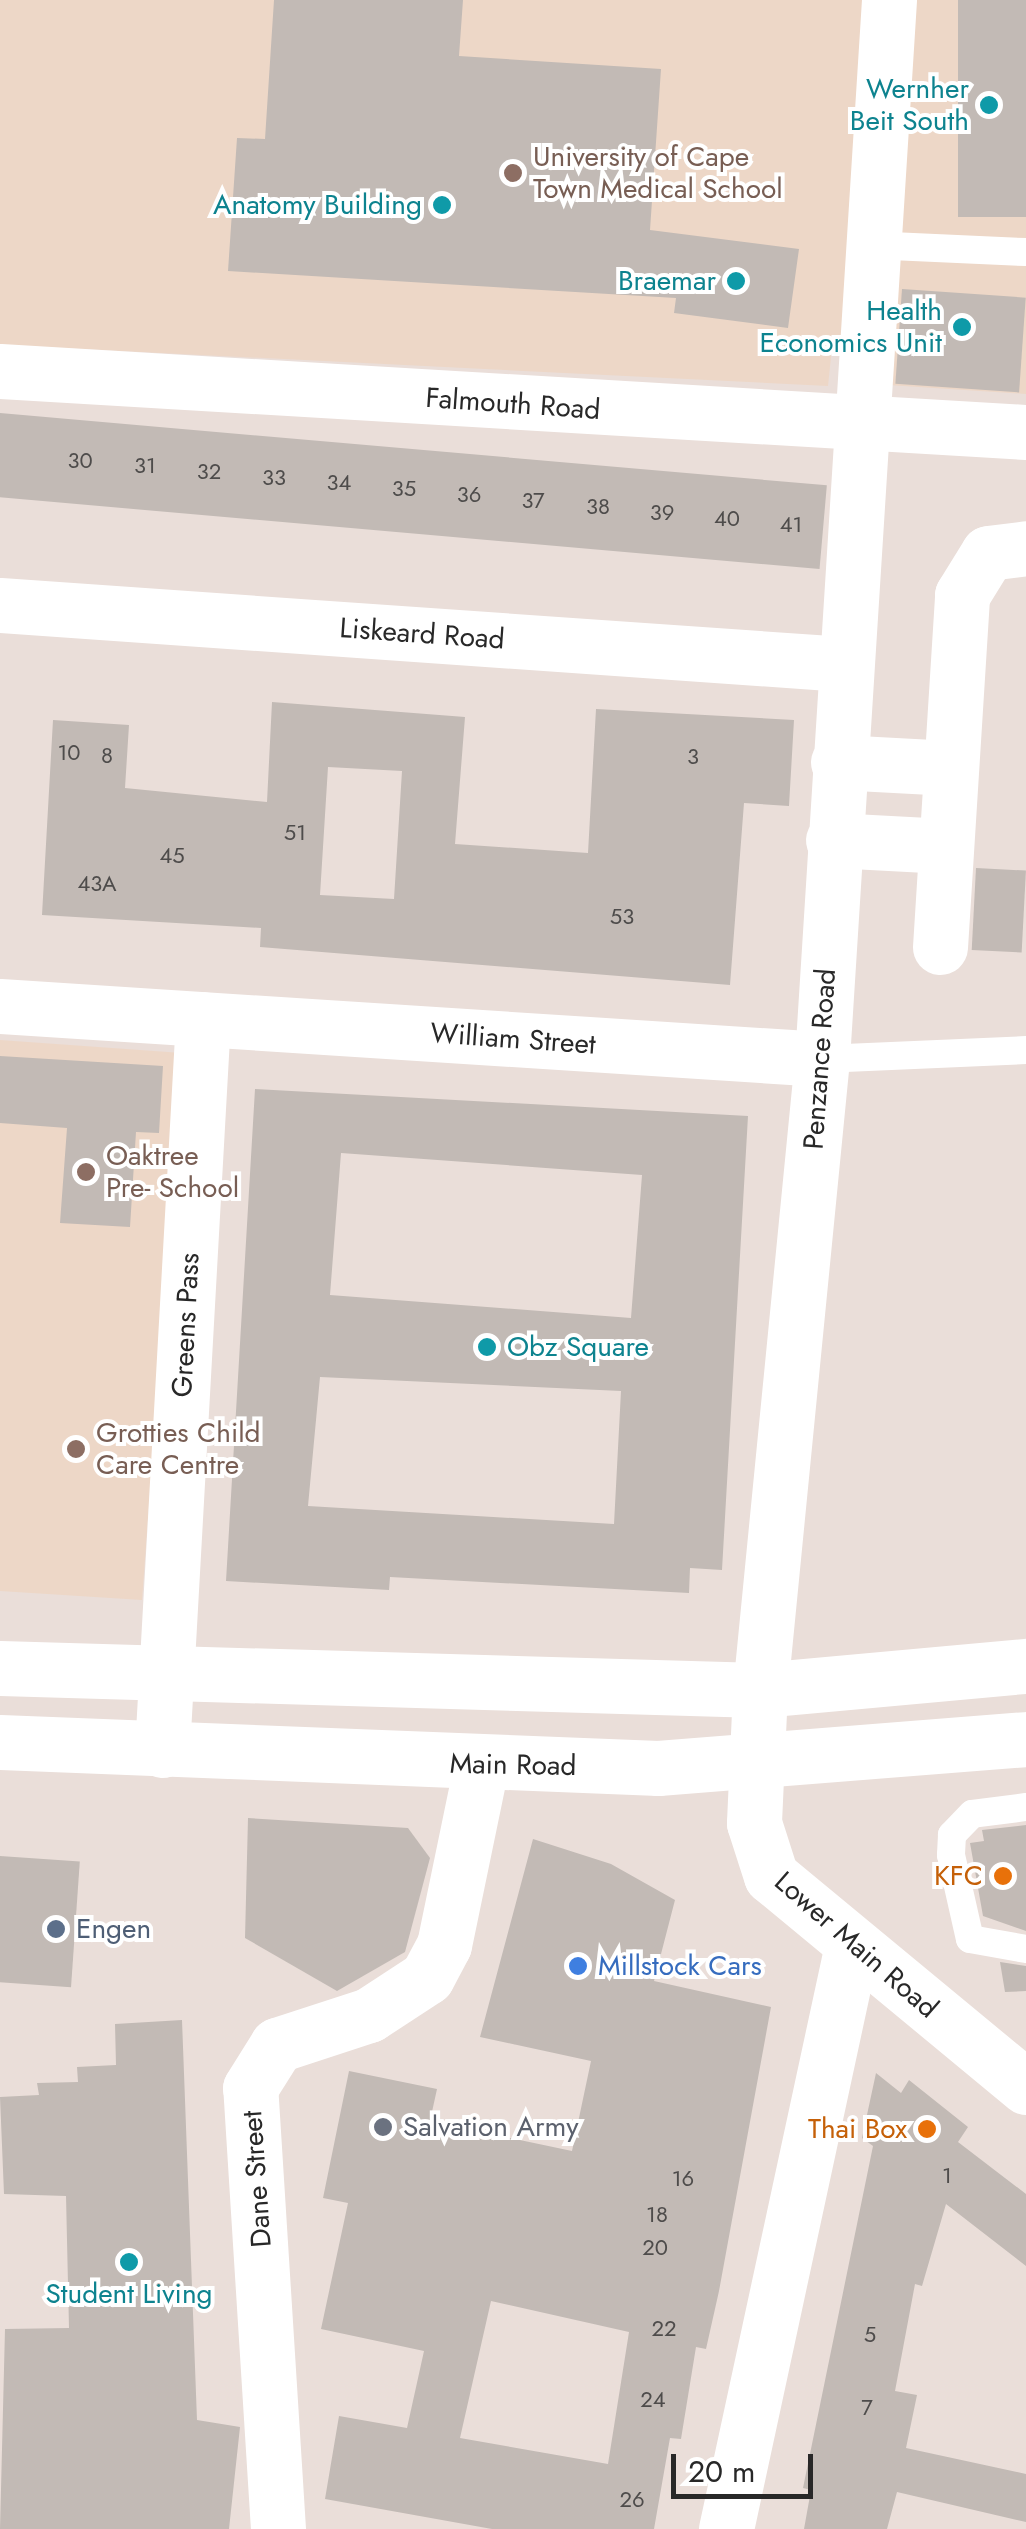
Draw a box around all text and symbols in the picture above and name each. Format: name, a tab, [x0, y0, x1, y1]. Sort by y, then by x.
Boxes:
place label: Wernher Beit South	[850, 72, 969, 138]
marker: Wernher Beit South	[978, 94, 1000, 116]
place label: University of Cape Town Medical School	[533, 140, 783, 206]
marker: University of Cape Town Medical School	[502, 162, 524, 184]
place label: Anatomy Building	[213, 188, 422, 222]
marker: Anatomy Building	[431, 194, 453, 216]
place label: Braemar	[618, 264, 716, 298]
marker: Braemar	[725, 270, 747, 292]
place label: Health Economics Unit	[760, 294, 942, 360]
marker: Health Economics Unit	[951, 316, 973, 338]
street label: Falmouth Road	[424, 381, 602, 427]
house number: 30	[67, 448, 93, 474]
house number: 31	[134, 453, 156, 479]
house number: 32	[197, 459, 221, 485]
house number: 33	[262, 465, 286, 491]
house number: 34	[327, 470, 351, 496]
house number: 35	[392, 476, 416, 502]
house number: 36	[457, 482, 481, 508]
house number: 37	[521, 488, 545, 514]
house number: 38	[586, 494, 610, 520]
house number: 39	[650, 500, 674, 526]
house number: 40	[714, 506, 740, 532]
house number: 41	[780, 512, 802, 538]
street label: Liskeard Road	[338, 611, 506, 657]
house number: 10	[57, 740, 81, 766]
house number: 8	[101, 743, 113, 769]
house number: 3	[687, 744, 699, 770]
house number: 51	[284, 820, 306, 846]
house number: 45	[159, 843, 185, 869]
house number: 43A	[77, 871, 117, 897]
house number: 53	[610, 904, 634, 930]
street label: Penzance Road	[797, 967, 843, 1151]
street label: William Street	[429, 1016, 597, 1062]
place label: Oaktree Pre- School	[106, 1139, 239, 1205]
marker: Oaktree Pre- School	[75, 1161, 97, 1183]
street label: Greens Pass	[165, 1252, 207, 1398]
place label: Obz Square	[507, 1330, 649, 1364]
marker: Obz Square	[476, 1336, 498, 1358]
place label: Grotties Child Care Centre	[96, 1416, 261, 1482]
marker: Grotties Child Care Centre	[65, 1438, 87, 1460]
street label: Main Road	[449, 1747, 577, 1783]
place label: KFC	[934, 1859, 983, 1893]
street label: Lower Main Road	[767, 1865, 945, 2025]
marker: KFC	[992, 1865, 1014, 1887]
place label: Engen	[76, 1912, 151, 1946]
marker: Engen	[45, 1918, 67, 1940]
place label: Millstock Cars	[598, 1949, 762, 1983]
marker: Millstock Cars	[567, 1955, 589, 1977]
street label: Dane Street	[235, 2110, 279, 2248]
place label: Salvation Army	[403, 2110, 579, 2144]
place label: Thai Box	[808, 2112, 907, 2146]
marker: Salvation Army	[372, 2116, 394, 2138]
marker: Thai Box	[916, 2118, 938, 2140]
house number: 1	[942, 2163, 952, 2189]
house number: 16	[672, 2166, 694, 2192]
house number: 18	[646, 2202, 668, 2228]
house number: 20	[642, 2235, 668, 2261]
marker: Student Living	[118, 2251, 140, 2273]
place label: Student Living	[45, 2277, 213, 2311]
house number: 22	[651, 2316, 677, 2342]
house number: 5	[864, 2322, 876, 2348]
house number: 24	[640, 2387, 666, 2413]
house number: 7	[861, 2395, 873, 2421]
scale bar	[676, 2434, 818, 2496]
text: 20 m	[688, 2450, 755, 2493]
house number: 26	[619, 2487, 645, 2513]

